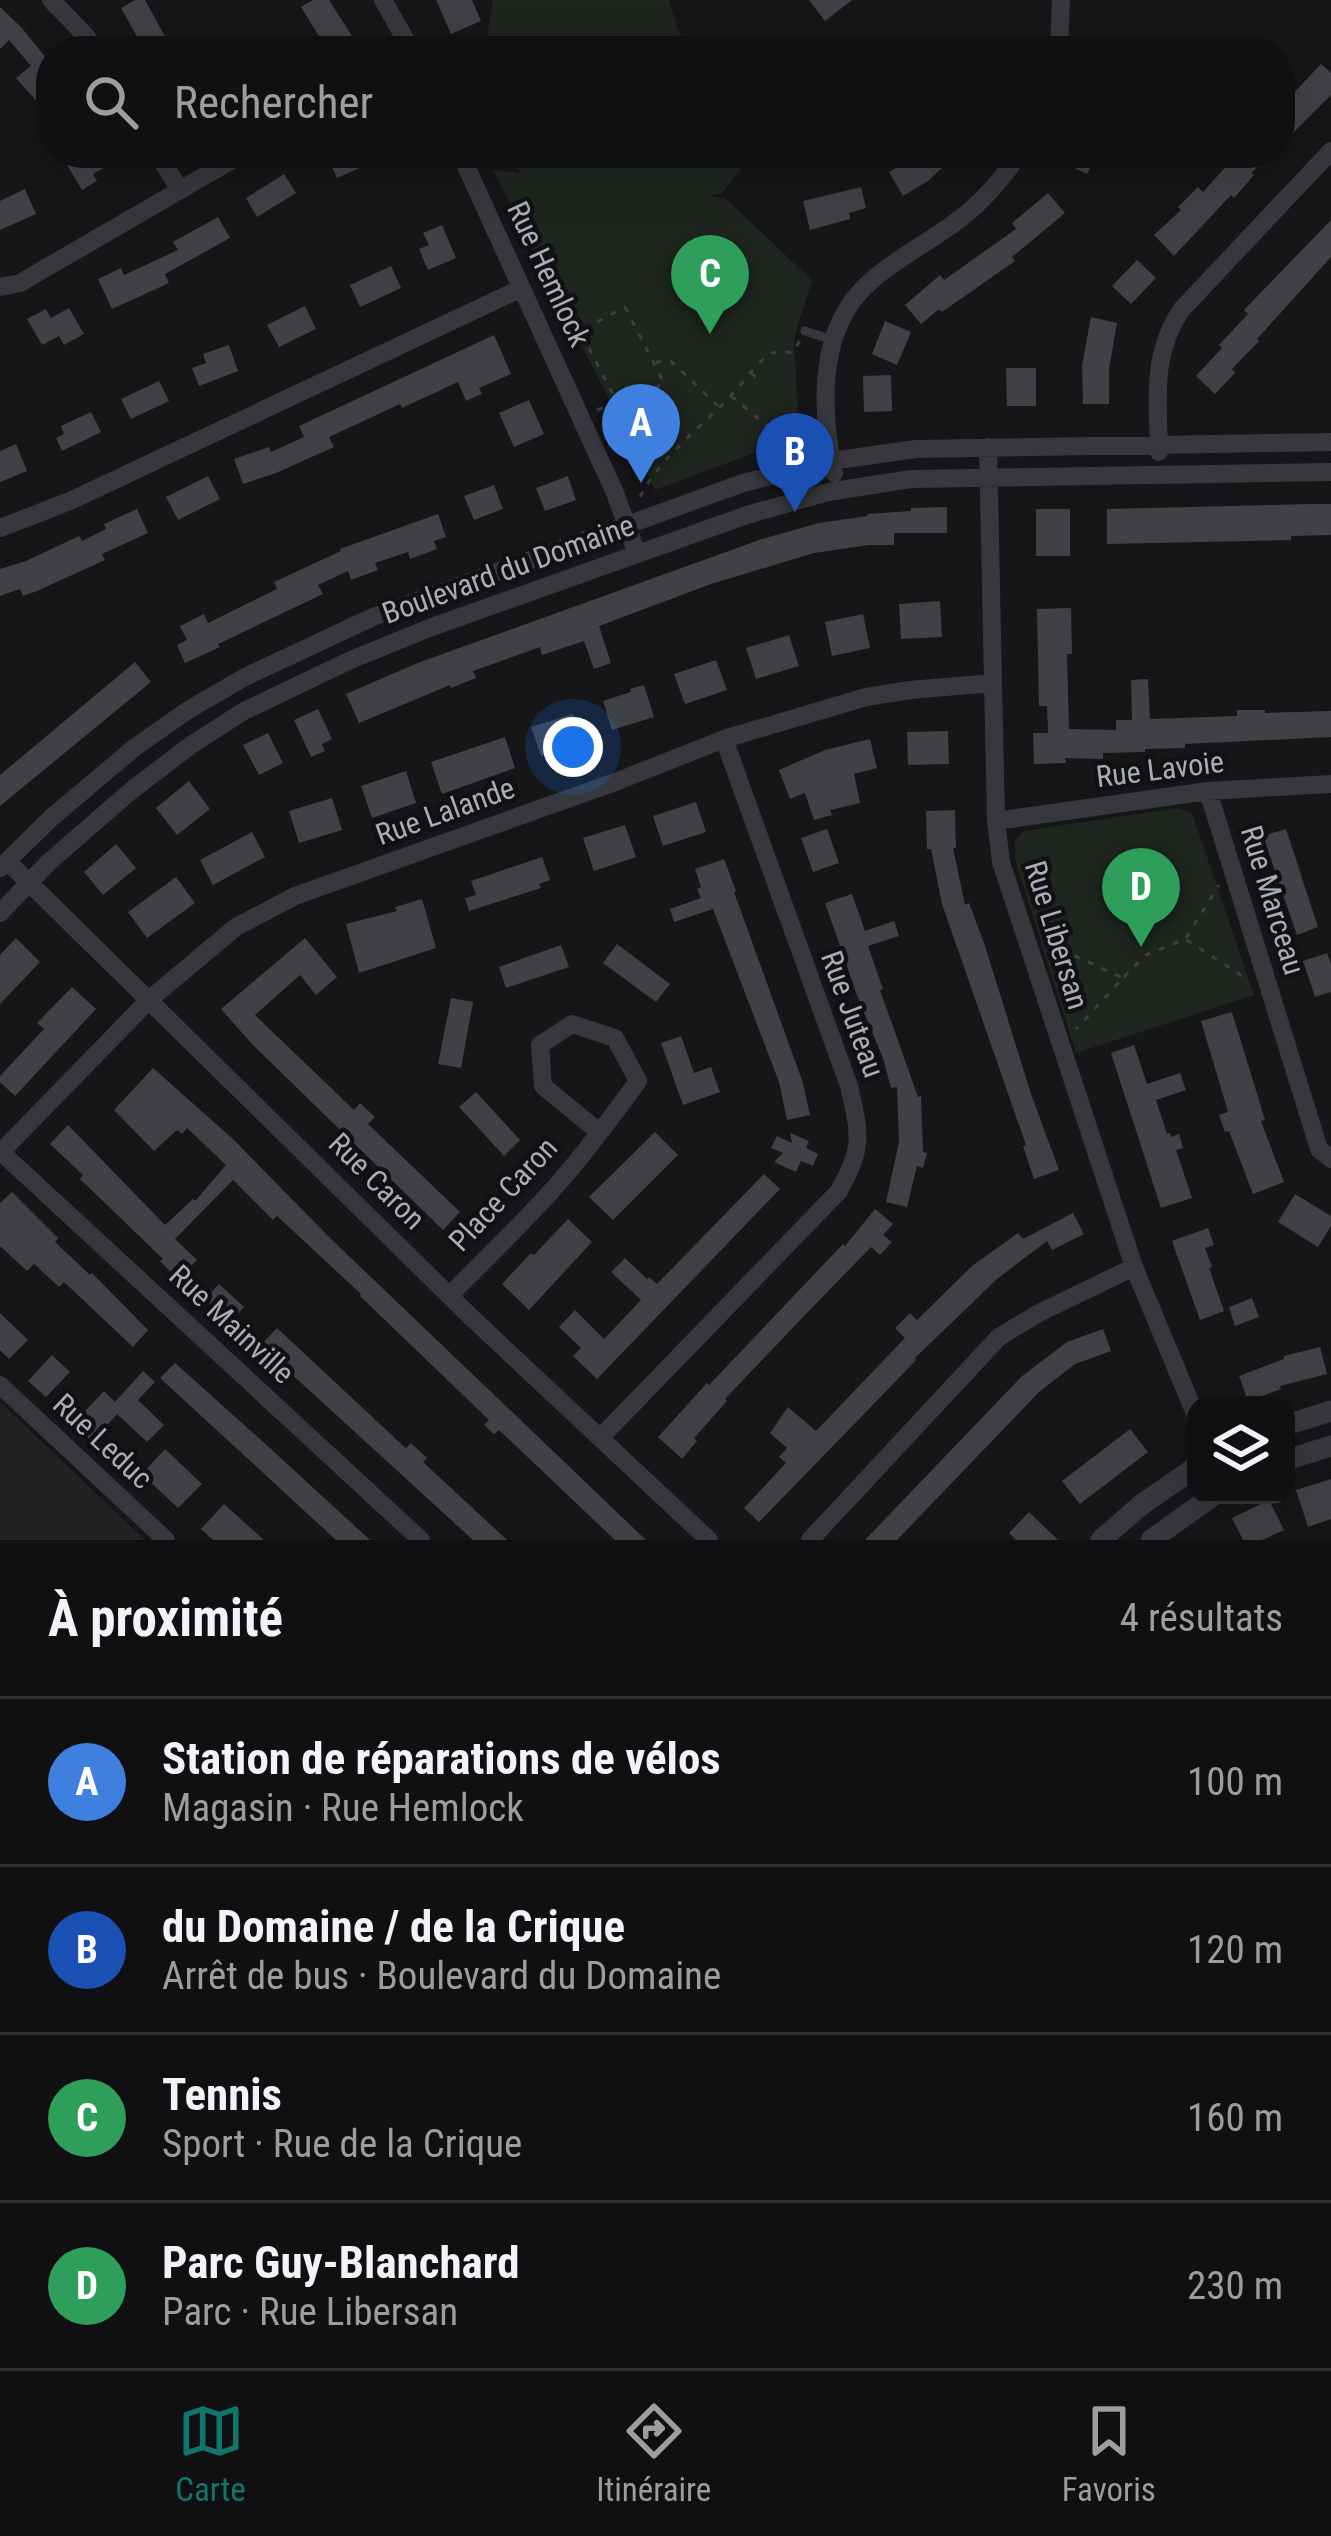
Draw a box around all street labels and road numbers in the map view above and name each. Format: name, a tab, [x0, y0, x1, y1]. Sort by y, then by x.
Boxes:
street label: Rue Hemlock	[500, 196, 598, 352]
street label: Boulevard du Domaine	[377, 507, 639, 631]
street label: Rue Lavoie	[1094, 744, 1226, 794]
street label: Rue Lalande	[371, 770, 519, 852]
street label: Rue Marceau	[1234, 821, 1312, 979]
street label: Rue Libersan	[1018, 857, 1096, 1013]
street label: Rue Juteau	[814, 946, 892, 1082]
street label: Rue Caron	[322, 1126, 432, 1236]
street label: Place Caron	[442, 1130, 564, 1258]
street label: Rue Mainville	[163, 1258, 301, 1390]
street label: Rue Leduc	[46, 1386, 160, 1496]

